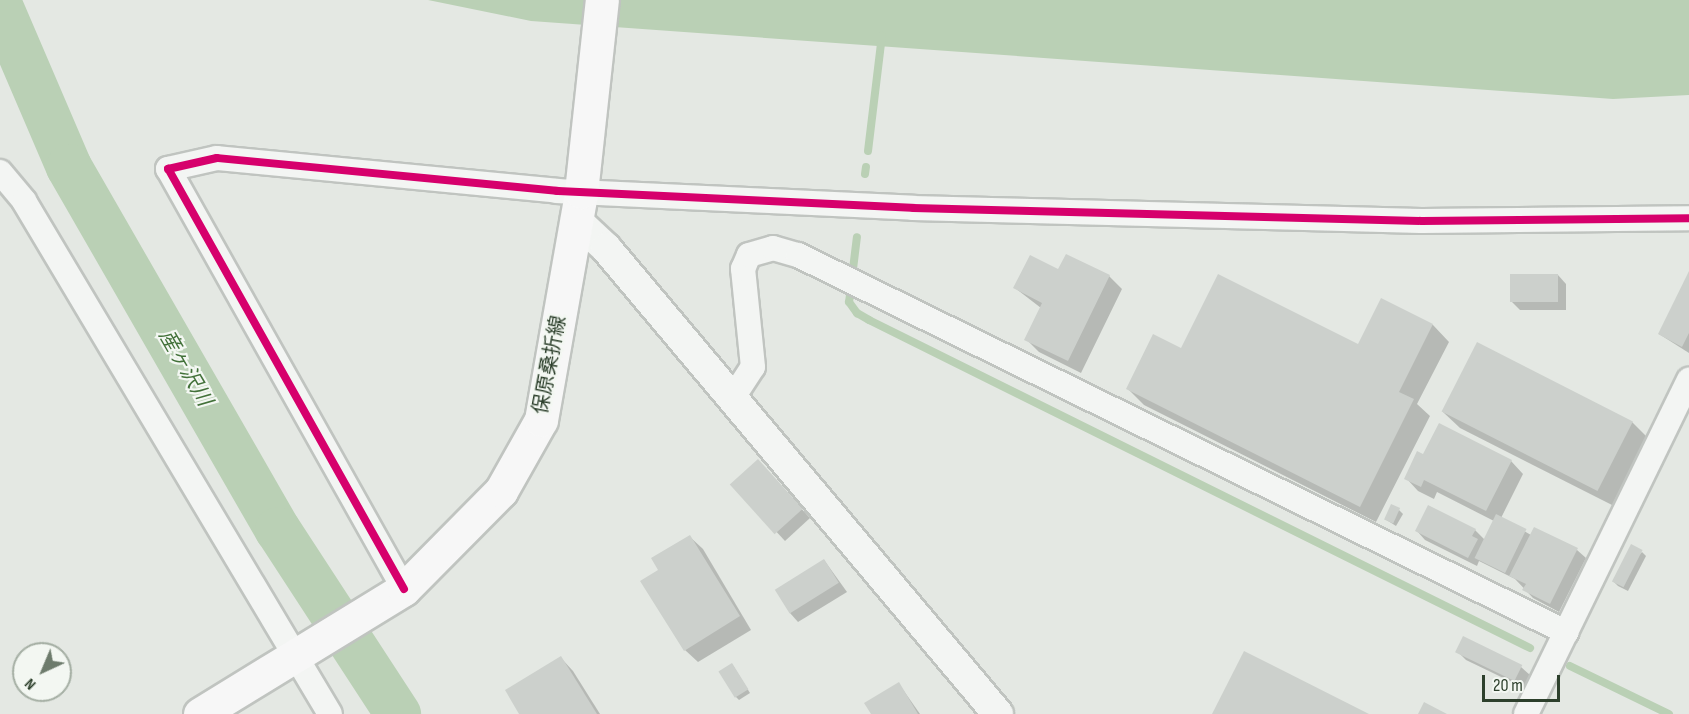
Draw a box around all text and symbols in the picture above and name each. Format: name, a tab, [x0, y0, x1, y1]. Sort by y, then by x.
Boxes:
street label: 保原桑折線	[529, 314, 571, 416]
water label: 産ヶ沢川	[153, 325, 217, 411]
north arrow	[12, 642, 72, 702]
scale bar	[1485, 663, 1563, 701]
text: N	[21, 674, 40, 694]
text: 20 m	[1493, 675, 1523, 696]

